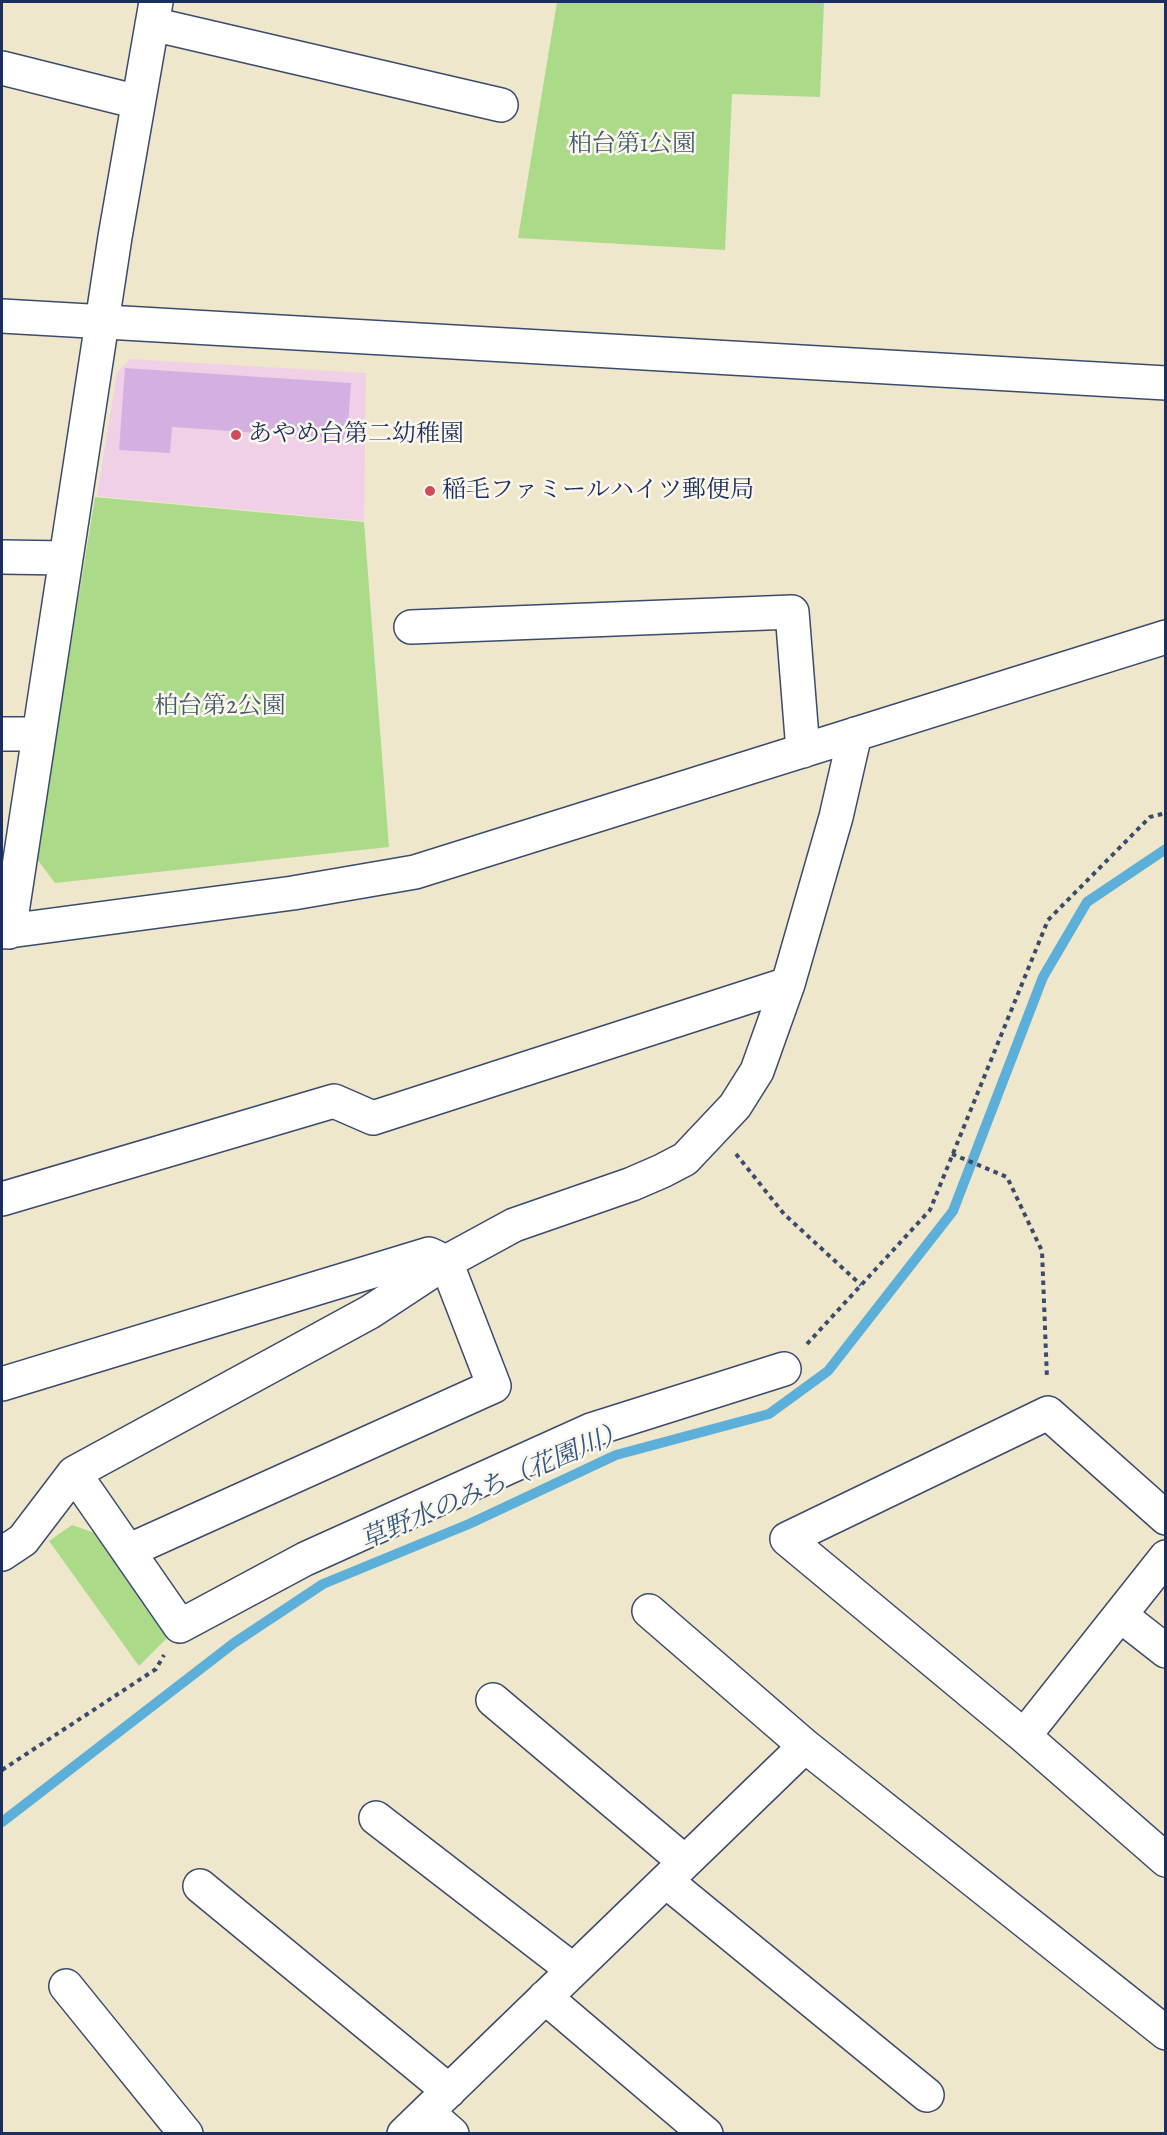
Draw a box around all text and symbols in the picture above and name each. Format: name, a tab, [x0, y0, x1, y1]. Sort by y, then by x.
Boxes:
park label: 柏台第1公園	[568, 131, 696, 159]
place label: あやめ台第二幼稚園	[248, 421, 464, 449]
marker: あやめ台第二幼稚園	[229, 428, 243, 442]
place label: 稲毛ファミールハイツ郵便局	[442, 477, 754, 505]
marker: 稲毛ファミールハイツ郵便局	[423, 484, 437, 498]
park label: 柏台第2公園	[154, 693, 286, 721]
water label: 草野水のみち（花園川）	[356, 1417, 632, 1557]

